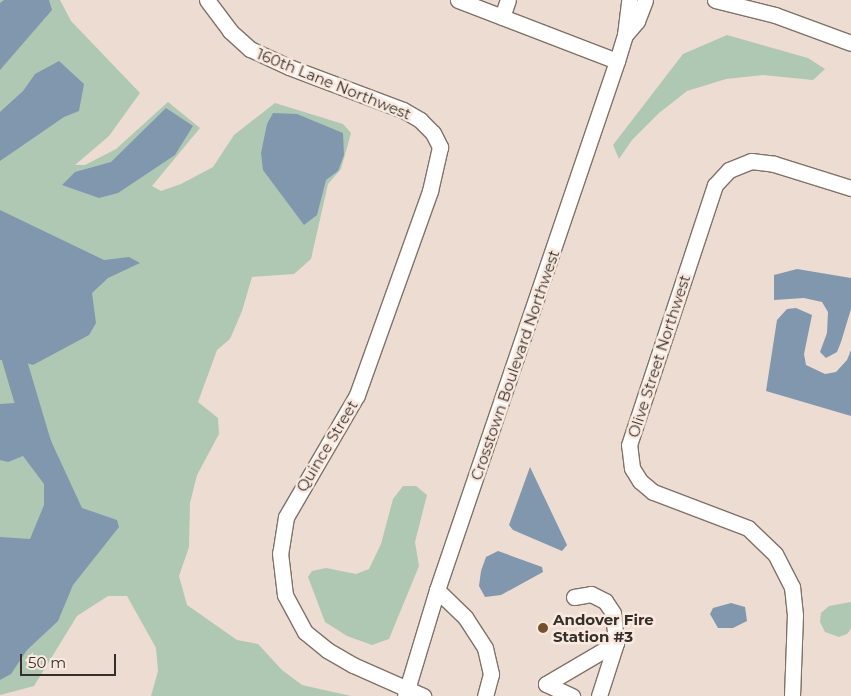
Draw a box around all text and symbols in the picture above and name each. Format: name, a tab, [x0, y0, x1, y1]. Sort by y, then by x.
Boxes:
street label: 160th Lane Northwest	[254, 45, 414, 123]
street label: Crosstown Boulevard Northwest	[467, 247, 563, 483]
street label: Olive Street Northwest	[624, 272, 694, 440]
street label: Quince Street	[293, 397, 361, 495]
place label: Andover Fire Station #3	[553, 610, 654, 645]
marker: Andover Fire Station #3	[537, 622, 549, 634]
scale bar	[22, 644, 119, 676]
text: 50 m	[28, 653, 66, 672]

